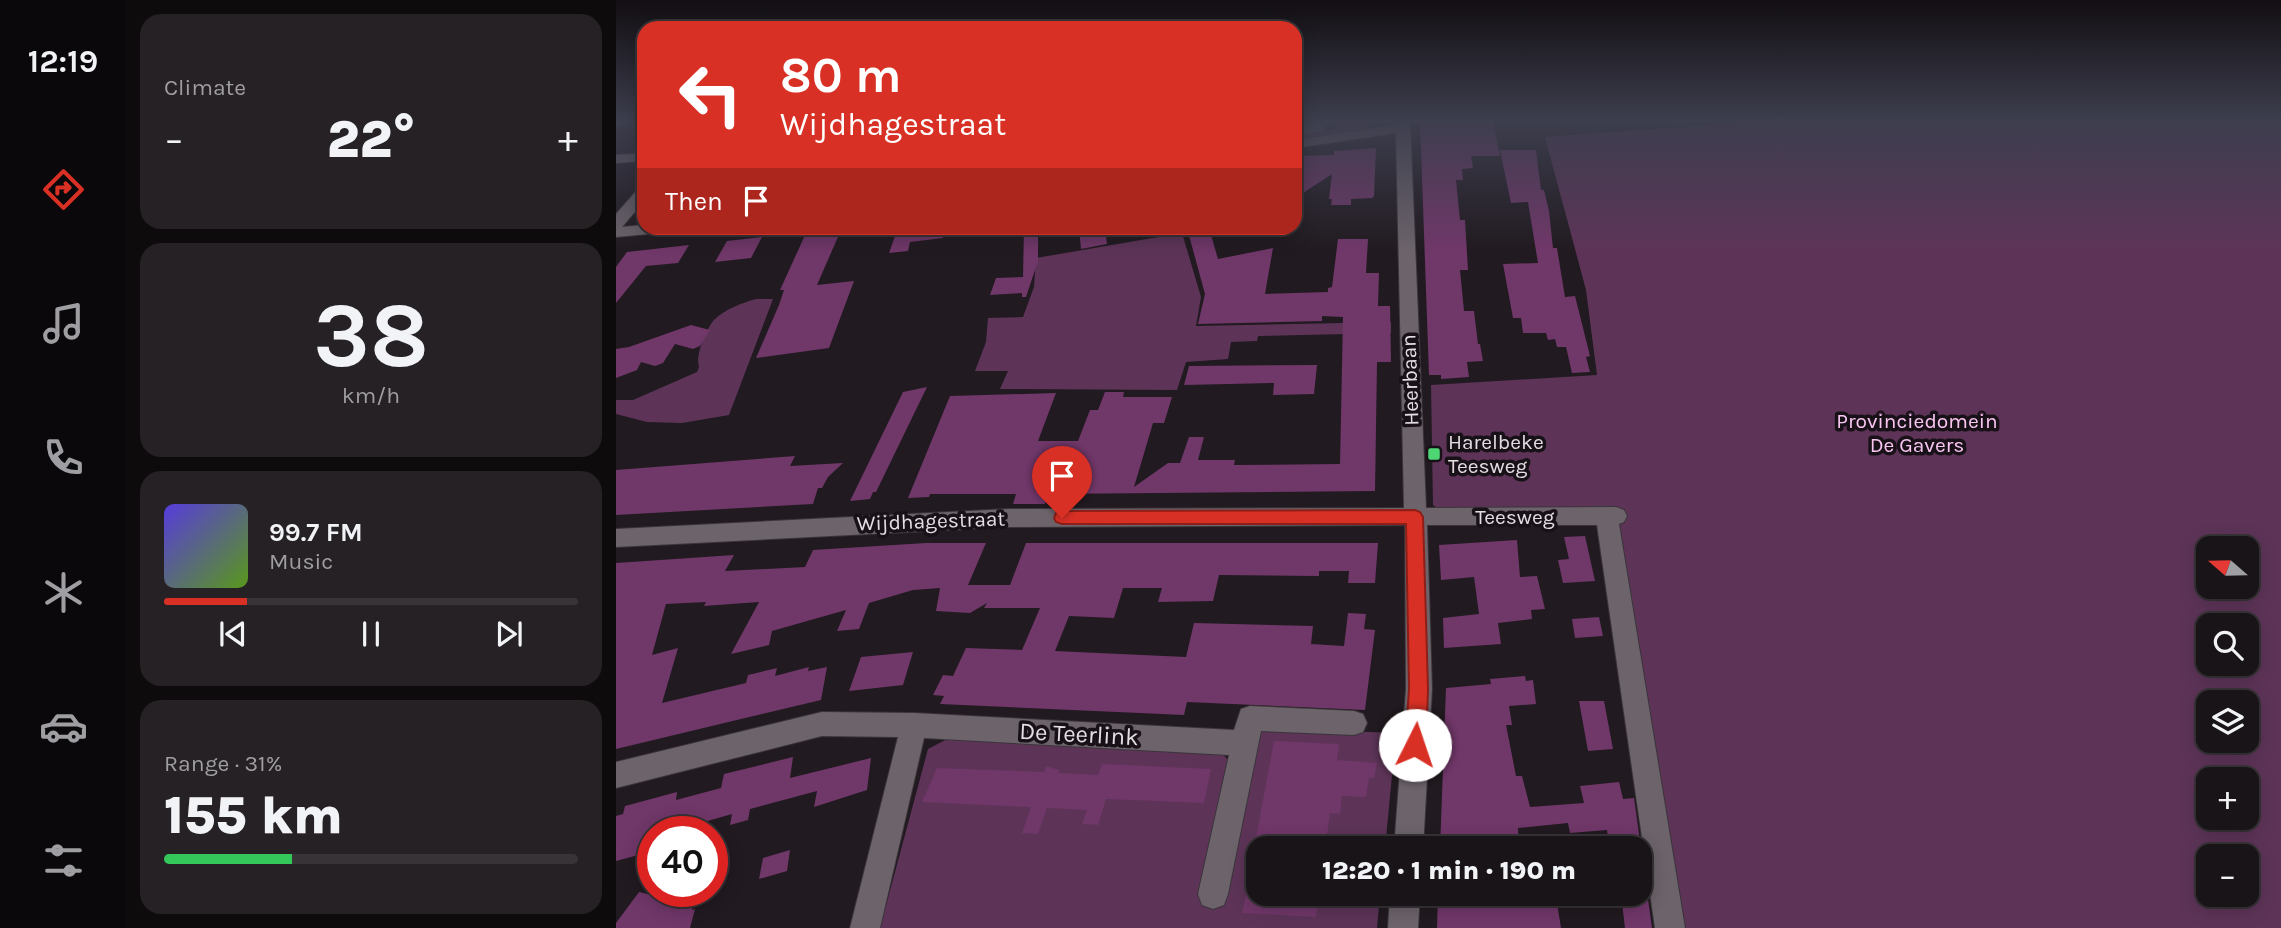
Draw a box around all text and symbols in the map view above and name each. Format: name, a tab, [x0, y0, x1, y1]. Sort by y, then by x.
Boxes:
text: 12:19	[28, 43, 98, 80]
text: 80 m	[780, 47, 902, 104]
icon: left	[665, 49, 756, 140]
text: Climate	[164, 74, 246, 101]
text: Wijdhagestraat	[780, 106, 1006, 143]
text: 22°	[327, 109, 415, 170]
text: −	[164, 117, 184, 162]
text: +	[558, 117, 578, 162]
icon: directions	[39, 165, 88, 214]
icon: arrive	[737, 182, 775, 220]
text: Then	[665, 186, 723, 217]
text: 38	[313, 283, 429, 389]
icon: music	[39, 299, 88, 348]
street label: Heerbaan	[1396, 334, 1424, 426]
text: km/h	[342, 382, 400, 409]
park label: Provinciedomein De Gavers	[1836, 409, 1998, 457]
place label: Harelbeke Teesweg	[1448, 430, 1544, 478]
icon: phone	[39, 433, 88, 482]
pin	[1032, 446, 1092, 518]
marker: Harelbeke Teesweg	[1426, 446, 1442, 462]
icon: arrive	[1043, 457, 1081, 495]
street label: Teesweg	[1475, 505, 1555, 529]
street label: Wijdhagestraat	[856, 506, 1006, 536]
text: 99.7 FM	[269, 517, 363, 548]
north arrow	[2196, 536, 2259, 598]
map controls	[2196, 536, 2259, 907]
text: Music	[269, 548, 333, 575]
icon: climate	[39, 568, 88, 617]
button: search	[2196, 613, 2259, 676]
icon: previous	[214, 615, 252, 653]
icon: pause	[352, 615, 390, 653]
icon: next	[490, 615, 528, 653]
button: layers	[2196, 690, 2259, 753]
icon: car	[39, 702, 88, 751]
position arrow	[1378, 708, 1452, 782]
street label: De Teerlink	[1019, 717, 1139, 751]
text: Range · 31%	[164, 750, 282, 777]
button: +	[2196, 767, 2259, 830]
text: 155 km	[164, 785, 343, 846]
speed limit sign: 40	[637, 816, 728, 907]
icon: filters	[39, 836, 88, 885]
button: −	[2196, 844, 2259, 907]
text: 12:20 · 1 min · 190 m	[1322, 855, 1576, 886]

